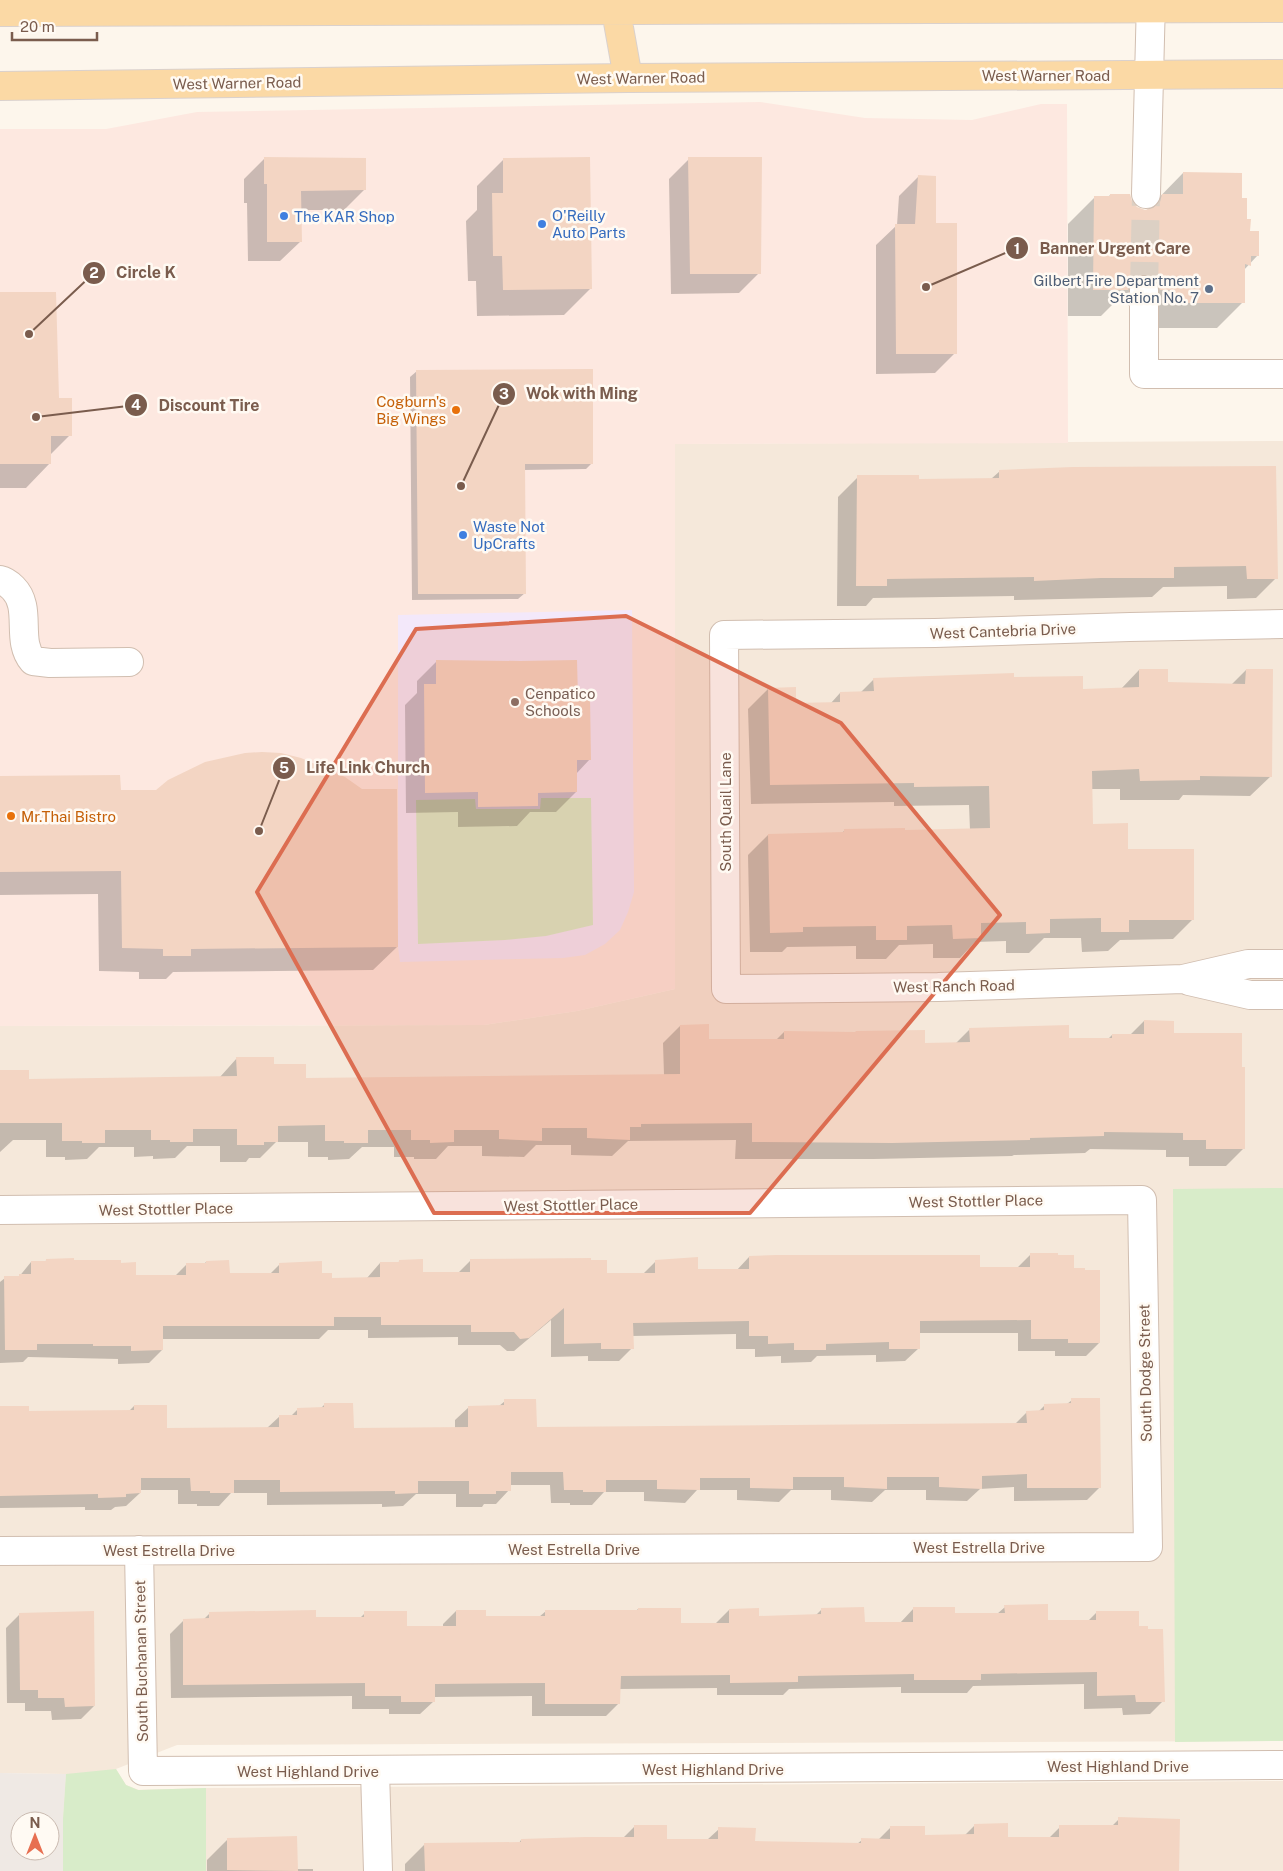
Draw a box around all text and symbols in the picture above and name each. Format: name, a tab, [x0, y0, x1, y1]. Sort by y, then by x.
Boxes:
scale bar	[12, 10, 98, 42]
text: 20 m	[20, 18, 55, 35]
street label: West Warner Road	[982, 67, 1110, 84]
street label: West Warner Road	[577, 68, 705, 88]
street label: West Warner Road	[173, 73, 301, 93]
place label: O'Reilly Auto Parts	[552, 207, 626, 241]
place label: The KAR Shop	[294, 208, 395, 225]
marker: The KAR Shop	[278, 210, 290, 222]
marker: O'Reilly Auto Parts	[536, 218, 548, 230]
callout: Banner Urgent Care	[1004, 233, 1201, 264]
text: Banner Urgent Care	[1039, 239, 1191, 258]
text: 1	[1014, 240, 1020, 257]
callout: Circle K	[81, 257, 187, 288]
text: Circle K	[116, 263, 177, 282]
text: 2	[89, 264, 99, 281]
place label: Gilbert Fire Department Station No. 7	[1033, 272, 1199, 306]
marker: Gilbert Fire Department Station No. 7	[1203, 283, 1215, 295]
callout: Wok with Ming	[491, 378, 648, 409]
text: Wok with Ming	[526, 384, 638, 403]
text: 3	[499, 385, 509, 402]
callout: Discount Tire	[124, 390, 270, 421]
place label: Cogburn's Big Wings	[376, 393, 446, 427]
text: 4	[131, 396, 141, 413]
text: Discount Tire	[158, 396, 260, 415]
marker: Cogburn's Big Wings	[450, 404, 462, 416]
place label: Waste Not UpCrafts	[473, 518, 545, 552]
marker: Waste Not UpCrafts	[457, 529, 469, 541]
street label: West Cantebria Drive	[930, 620, 1076, 642]
place label: Cenpatico Schools	[525, 685, 595, 719]
marker: Cenpatico Schools	[509, 696, 521, 708]
callout: Life Link Church	[272, 752, 440, 783]
street label: South Quail Lane	[717, 752, 734, 872]
text: Life Link Church	[306, 758, 430, 777]
text: 5	[279, 759, 289, 776]
place label: Mr.Thai Bistro	[21, 808, 116, 825]
marker: Mr.Thai Bistro	[5, 810, 17, 822]
street label: West Ranch Road	[893, 976, 1015, 996]
street label: West Stottler Place	[909, 1191, 1043, 1211]
street label: West Stottler Place	[504, 1195, 638, 1215]
street label: West Stottler Place	[99, 1199, 233, 1219]
street label: South Dodge Street	[1135, 1304, 1155, 1442]
street label: West Estrella Drive	[913, 1539, 1045, 1556]
street label: West Estrella Drive	[508, 1541, 640, 1558]
street label: West Estrella Drive	[103, 1542, 235, 1559]
street label: South Buchanan Street	[131, 1580, 151, 1742]
street label: West Highland Drive	[1047, 1758, 1189, 1775]
street label: West Highland Drive	[642, 1761, 784, 1778]
street label: West Highland Drive	[237, 1763, 379, 1780]
north arrow	[10, 1811, 60, 1861]
text: N	[30, 1815, 40, 1831]

